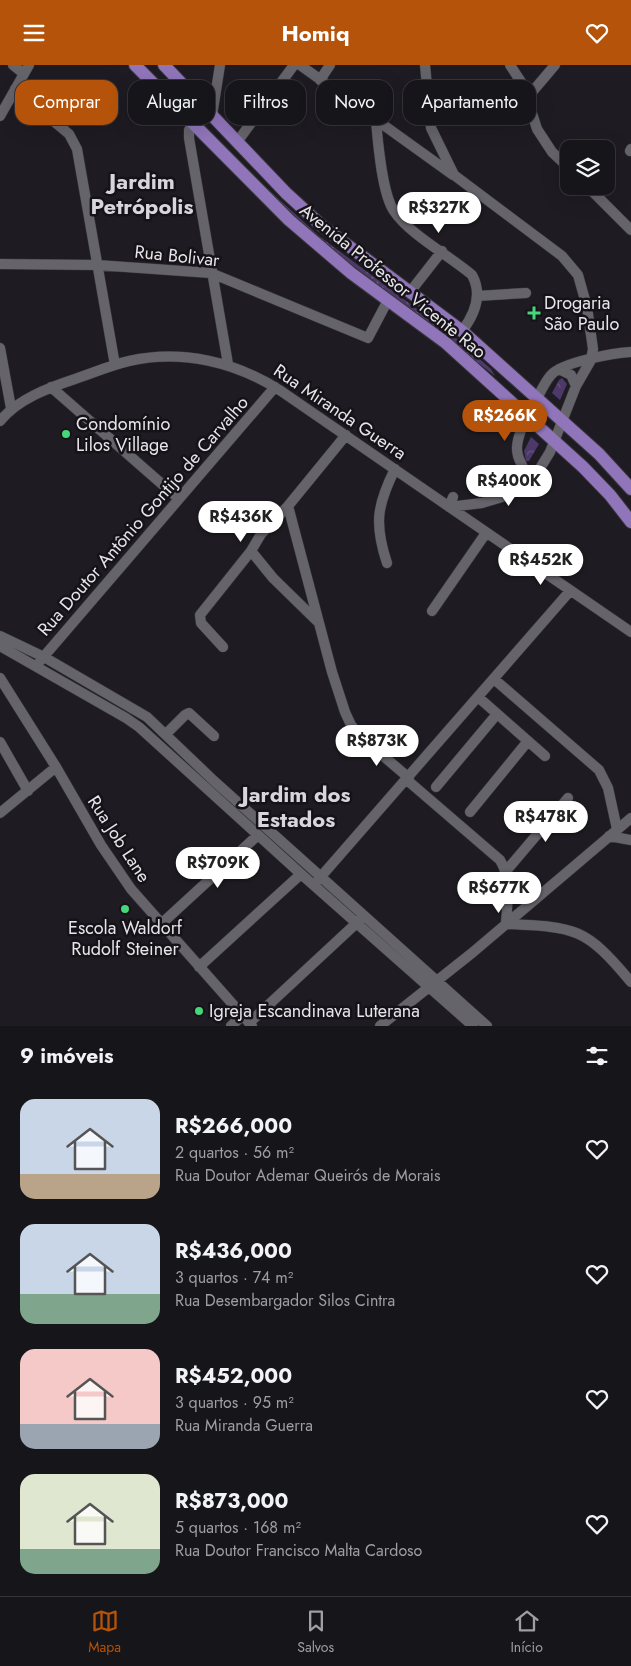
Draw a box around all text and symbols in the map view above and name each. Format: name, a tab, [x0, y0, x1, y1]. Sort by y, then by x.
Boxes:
text: Homiq	[282, 17, 349, 49]
icon: menu	[20, 19, 48, 47]
icon: heart	[583, 19, 611, 47]
chip: Comprar	[15, 80, 118, 125]
chip: Alugar	[128, 80, 215, 125]
chip: Filtros	[225, 80, 306, 125]
chip: Novo	[316, 80, 393, 125]
chip: Apartamento	[403, 80, 536, 125]
map controls	[560, 140, 615, 195]
button: layers	[560, 140, 615, 195]
district label: Jardim Petrópolis	[91, 165, 193, 222]
pin: R$327K	[398, 191, 480, 234]
text: R$327K	[408, 196, 470, 219]
street label: Avenida Professor Vicente Rao	[294, 197, 492, 365]
street label: Rua Bolivar	[133, 239, 221, 273]
place label: Drogaria São Paulo	[544, 290, 619, 337]
marker: Drogaria São Paulo	[528, 307, 540, 319]
street label: Rua Miranda Guerra	[268, 358, 412, 466]
street label: Rua Doutor Antônio Gontijo de Carvalho	[31, 390, 255, 642]
pin: R$266K	[464, 399, 546, 442]
text: R$266K	[473, 404, 537, 427]
place label: Condomínio Lilos Village	[76, 411, 171, 458]
marker: Condomínio Lilos Village	[60, 428, 72, 440]
pin: R$400K	[468, 465, 550, 507]
text: R$400K	[477, 469, 541, 492]
pin: R$436K	[200, 501, 282, 543]
text: R$436K	[209, 505, 273, 528]
pin: R$452K	[500, 543, 582, 586]
text: R$452K	[509, 548, 573, 571]
pin: R$873K	[336, 725, 418, 767]
text: R$873K	[347, 729, 407, 752]
district label: Jardim dos Estados	[237, 778, 351, 835]
street label: Rua Job Lane	[81, 790, 157, 888]
pin: R$478K	[505, 801, 587, 843]
text: R$478K	[515, 805, 577, 828]
pin: R$709K	[177, 847, 259, 889]
text: R$709K	[187, 851, 249, 874]
pin: R$677K	[458, 871, 540, 914]
text: R$677K	[468, 876, 530, 899]
marker: Escola Waldorf Rudolf Steiner	[119, 903, 131, 915]
place label: Escola Waldorf Rudolf Steiner	[68, 915, 183, 962]
place label: Igreja Escandinava Luterana	[209, 998, 420, 1024]
marker: Igreja Escandinava Luterana	[193, 1005, 205, 1017]
text: 9 imóveis	[20, 1041, 114, 1071]
icon: filters	[583, 1042, 611, 1070]
text: R$266,000	[175, 1111, 292, 1141]
icon: home	[60, 1119, 120, 1179]
icon: heart	[583, 1135, 611, 1163]
text: 2 quartos · 56 m²	[175, 1141, 294, 1164]
text: Rua Doutor Ademar Queirós de Morais	[175, 1164, 440, 1187]
text: R$436,000	[175, 1236, 292, 1266]
icon: home	[60, 1244, 120, 1304]
icon: heart	[583, 1260, 611, 1288]
text: 3 quartos · 74 m²	[175, 1266, 293, 1289]
text: Rua Desembargador Silos Cintra	[175, 1289, 395, 1312]
text: R$452,000	[175, 1361, 292, 1391]
icon: home	[60, 1369, 120, 1429]
icon: heart	[583, 1385, 611, 1413]
text: 3 quartos · 95 m²	[175, 1391, 294, 1414]
text: Rua Miranda Guerra	[175, 1414, 313, 1437]
text: R$873,000	[175, 1486, 288, 1516]
icon: home	[60, 1494, 120, 1554]
icon: heart	[583, 1510, 611, 1538]
text: 5 quartos · 168 m²	[175, 1516, 301, 1539]
text: Rua Doutor Francisco Malta Cardoso	[175, 1539, 422, 1562]
tab: Mapa	[88, 1607, 121, 1657]
tab: Salvos	[297, 1607, 334, 1657]
tab: Início	[510, 1607, 543, 1657]

